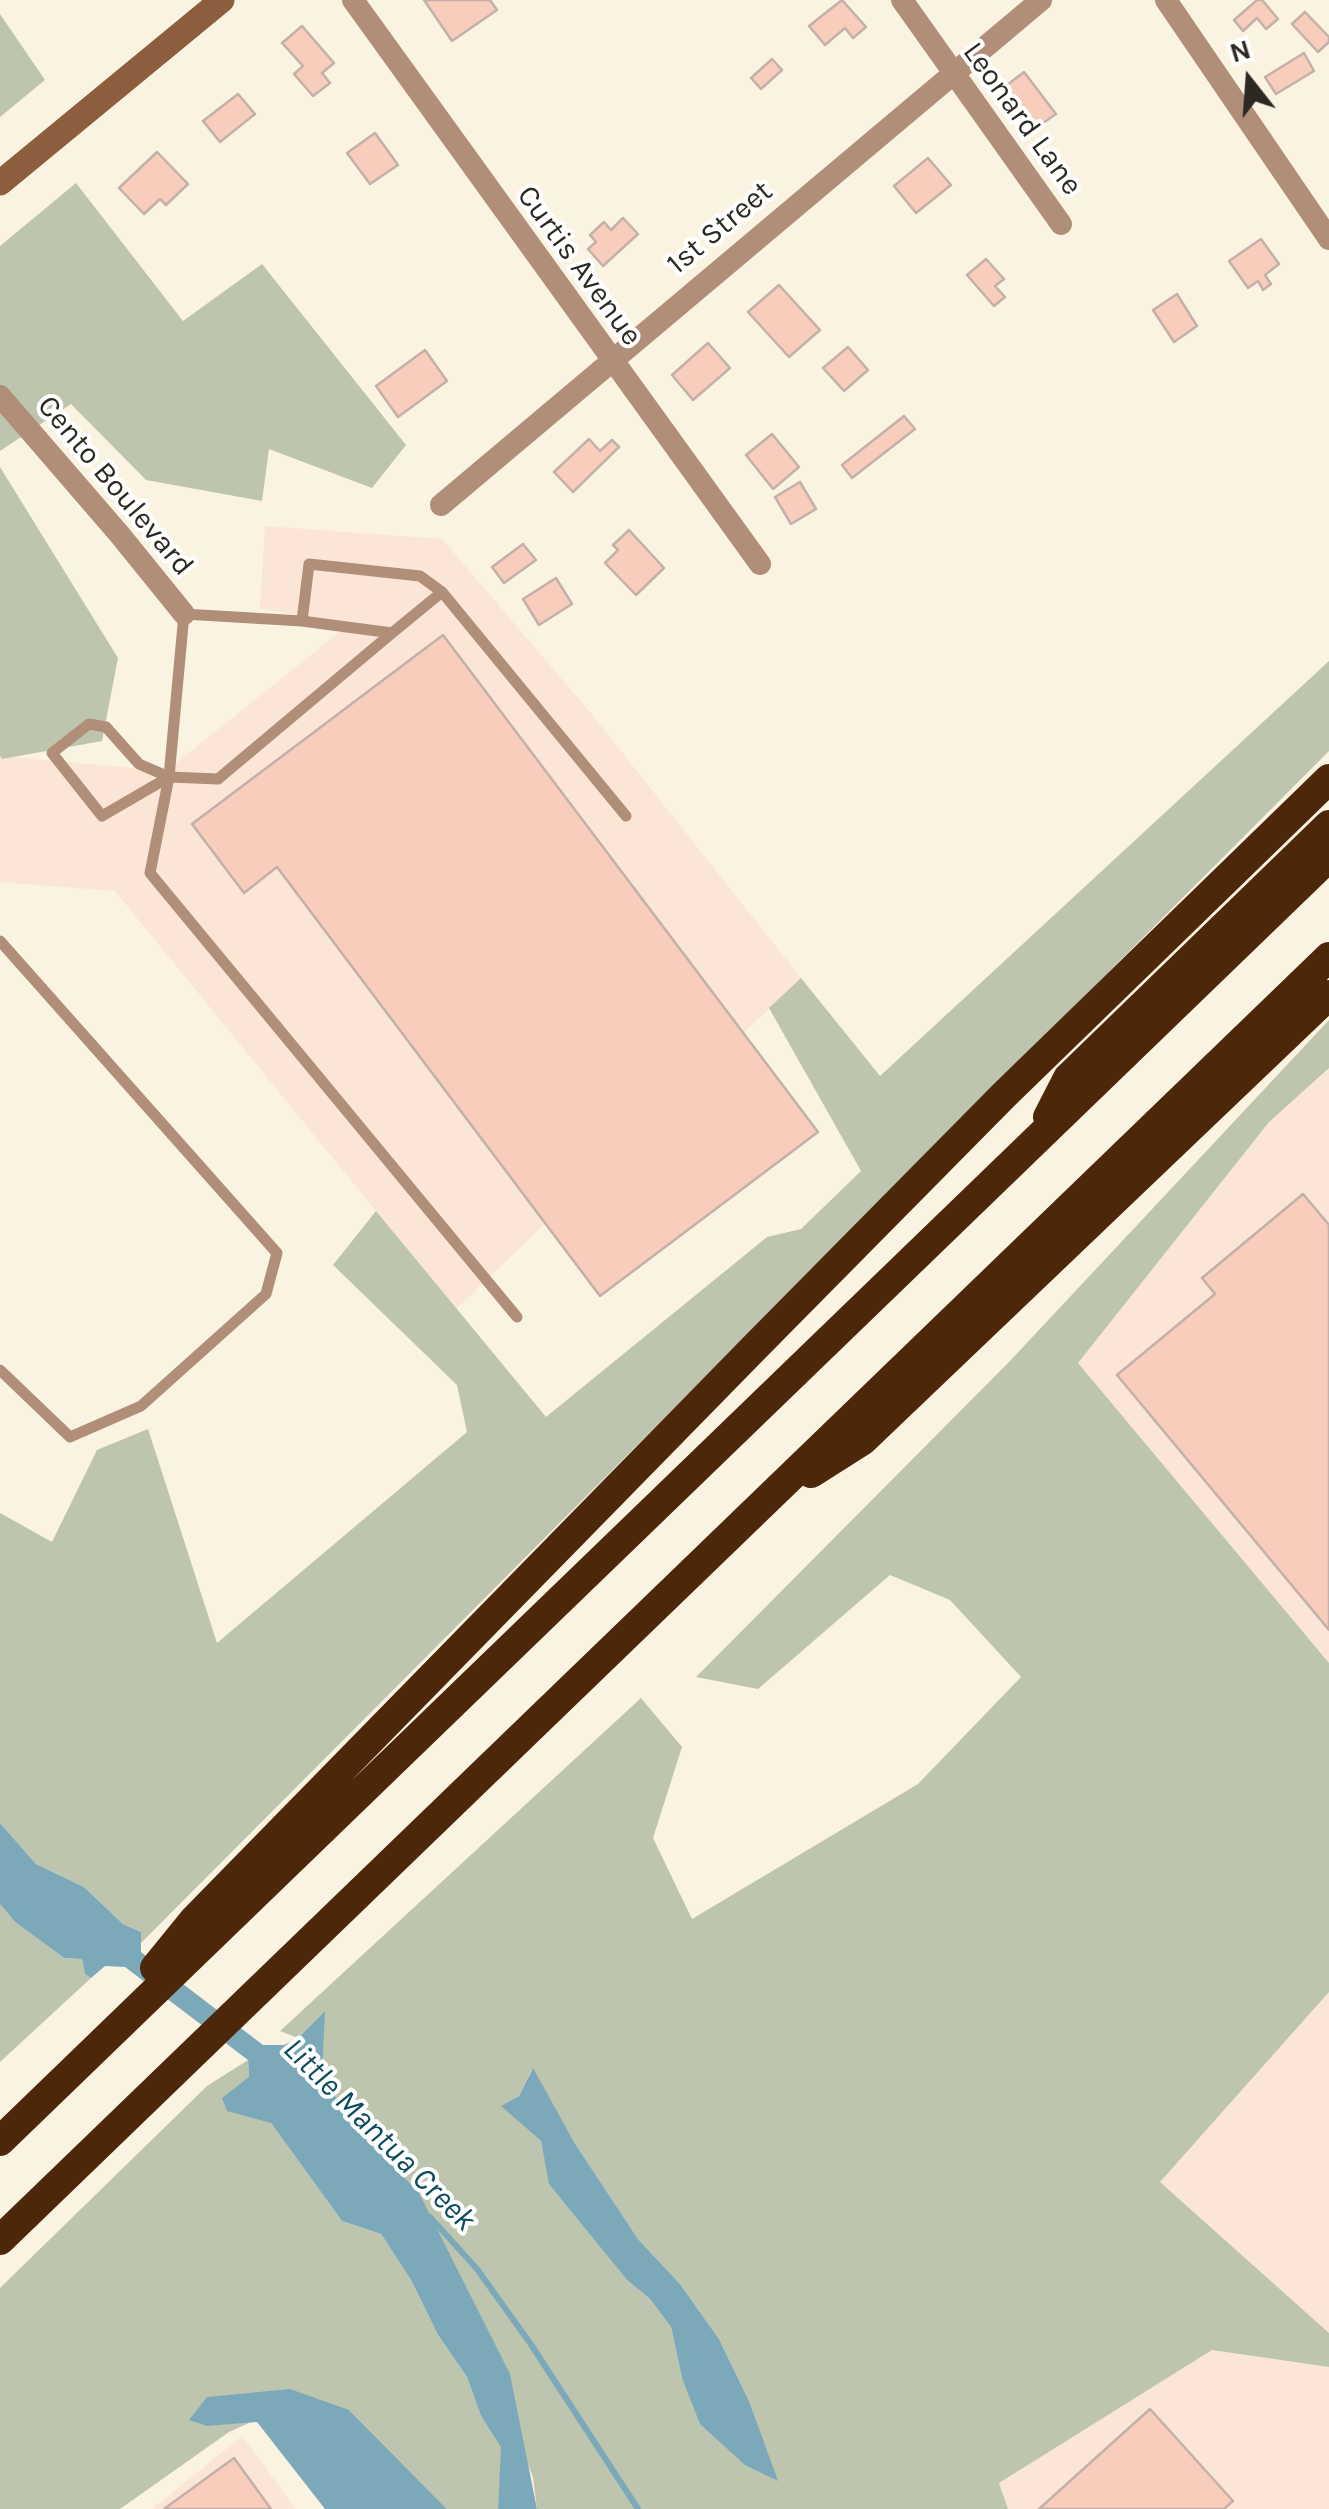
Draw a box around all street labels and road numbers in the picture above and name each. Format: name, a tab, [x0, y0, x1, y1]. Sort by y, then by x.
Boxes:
street label: Leonard Lane	[954, 36, 1090, 202]
street label: 1st Street	[660, 174, 780, 282]
street label: Curtis Avenue	[509, 179, 649, 353]
street label: Cento Boulevard	[29, 389, 201, 583]

